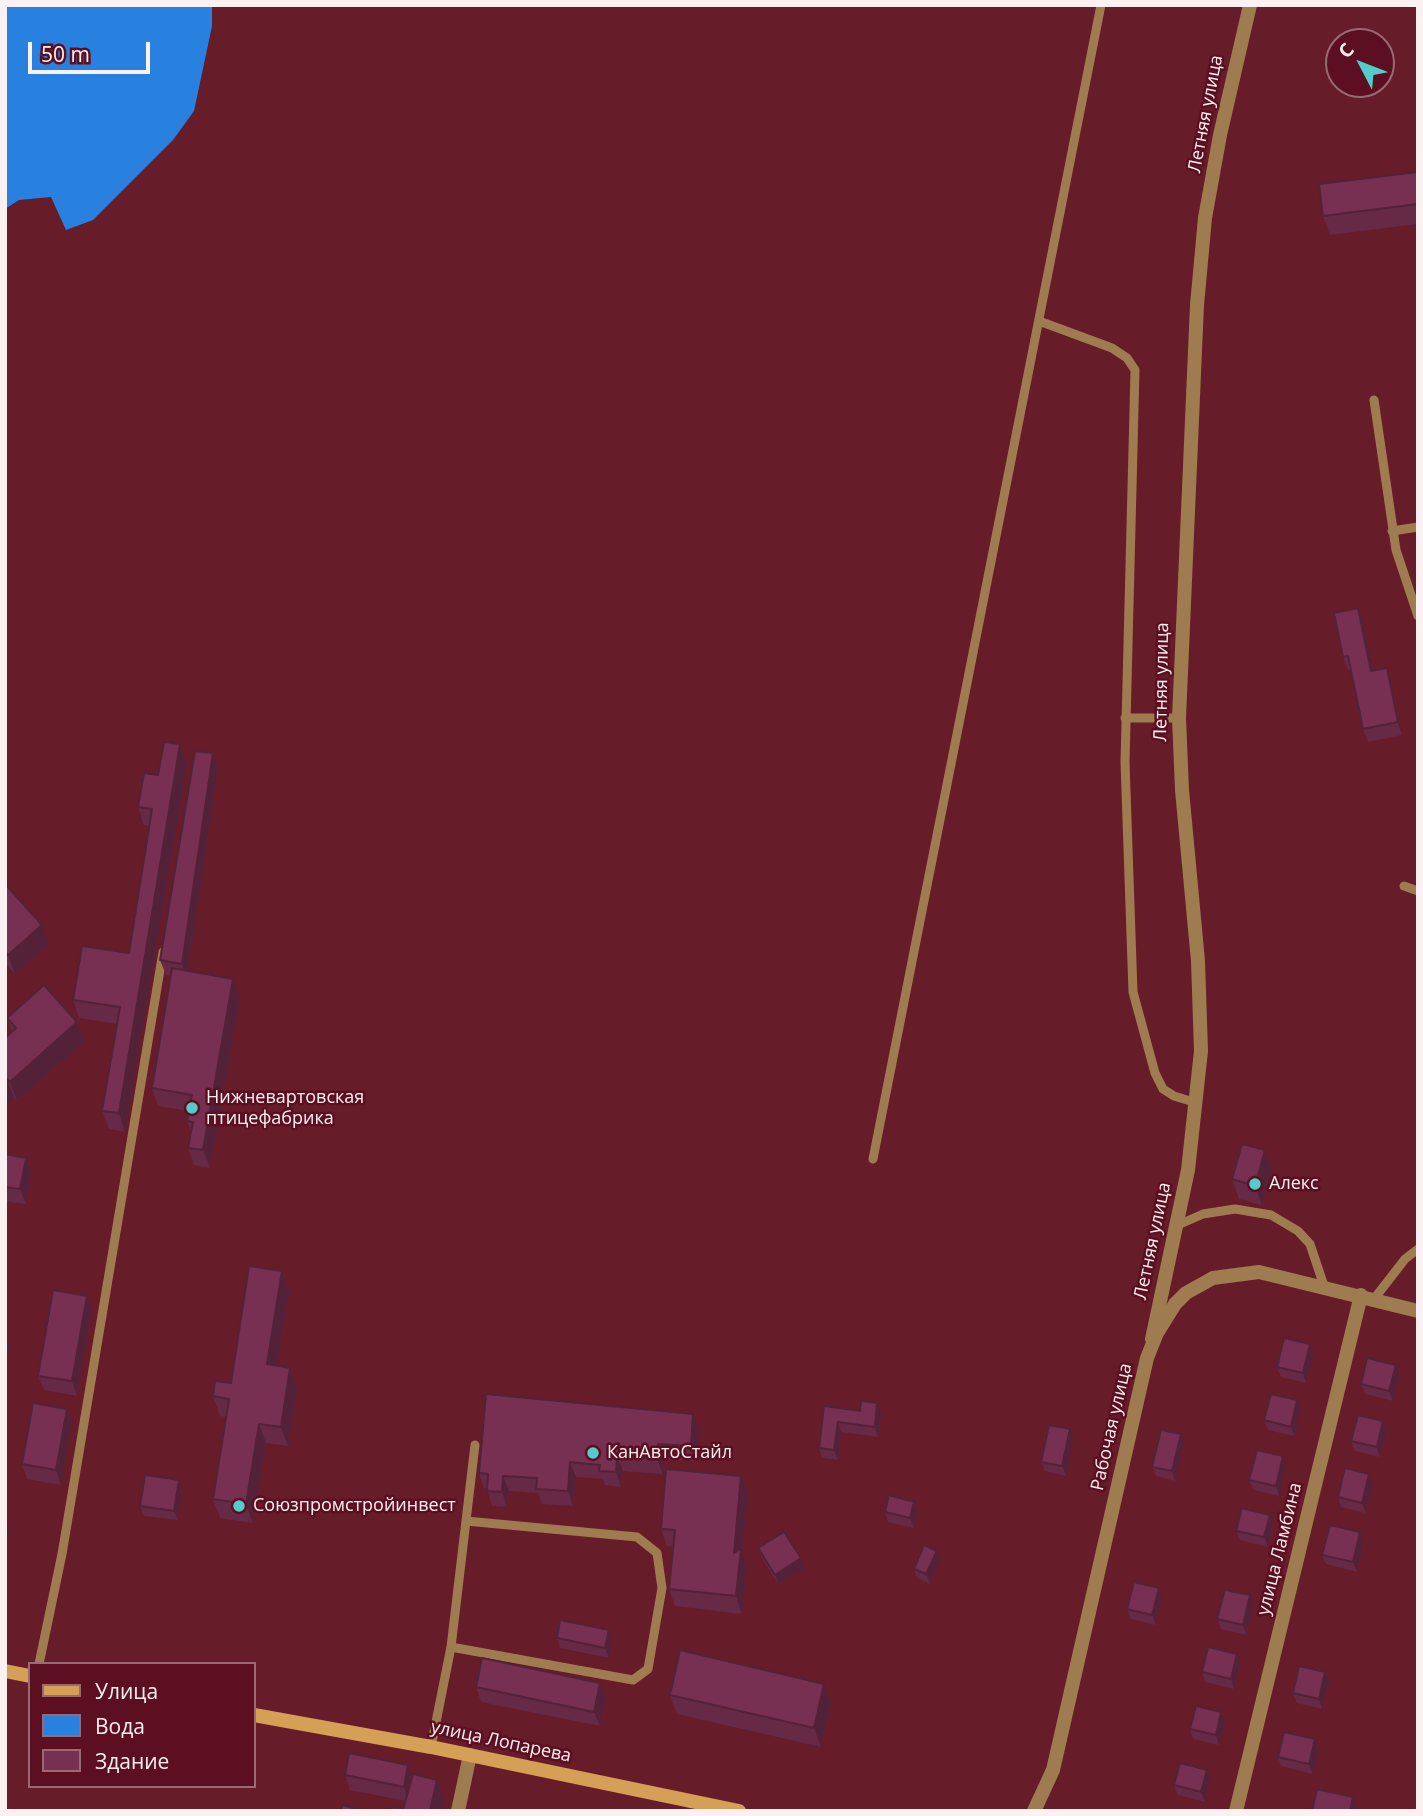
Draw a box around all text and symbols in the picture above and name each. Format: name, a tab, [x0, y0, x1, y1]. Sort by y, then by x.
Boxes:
scale bar	[32, 28, 154, 72]
north arrow	[1325, 28, 1395, 98]
text: С	[1332, 37, 1360, 63]
text: 50 m	[41, 40, 90, 68]
street label: Летняя улица	[1184, 53, 1228, 175]
street label: Летняя улица	[1150, 622, 1174, 742]
place label: Нижневартовская птицефабрика	[206, 1087, 364, 1130]
marker: Нижневартовская птицефабрика	[184, 1100, 200, 1116]
place label: Алекс	[1269, 1173, 1319, 1195]
marker: Алекс	[1247, 1176, 1263, 1192]
street label: Летняя улица	[1130, 1180, 1176, 1302]
street label: Рабочая улица	[1087, 1361, 1137, 1493]
place label: КанАвтоСтайл	[607, 1442, 732, 1464]
marker: КанАвтоСтайл	[585, 1445, 601, 1461]
street label: улица Ламбина	[1253, 1480, 1307, 1618]
place label: Союзпромстройинвест	[253, 1495, 456, 1517]
marker: Союзпромстройинвест	[231, 1498, 247, 1514]
legend	[28, 1662, 256, 1788]
text: Улица	[95, 1677, 158, 1705]
text: Вода	[95, 1712, 145, 1740]
street label: улица Лопарева	[429, 1717, 573, 1767]
text: Здание	[95, 1747, 169, 1775]

